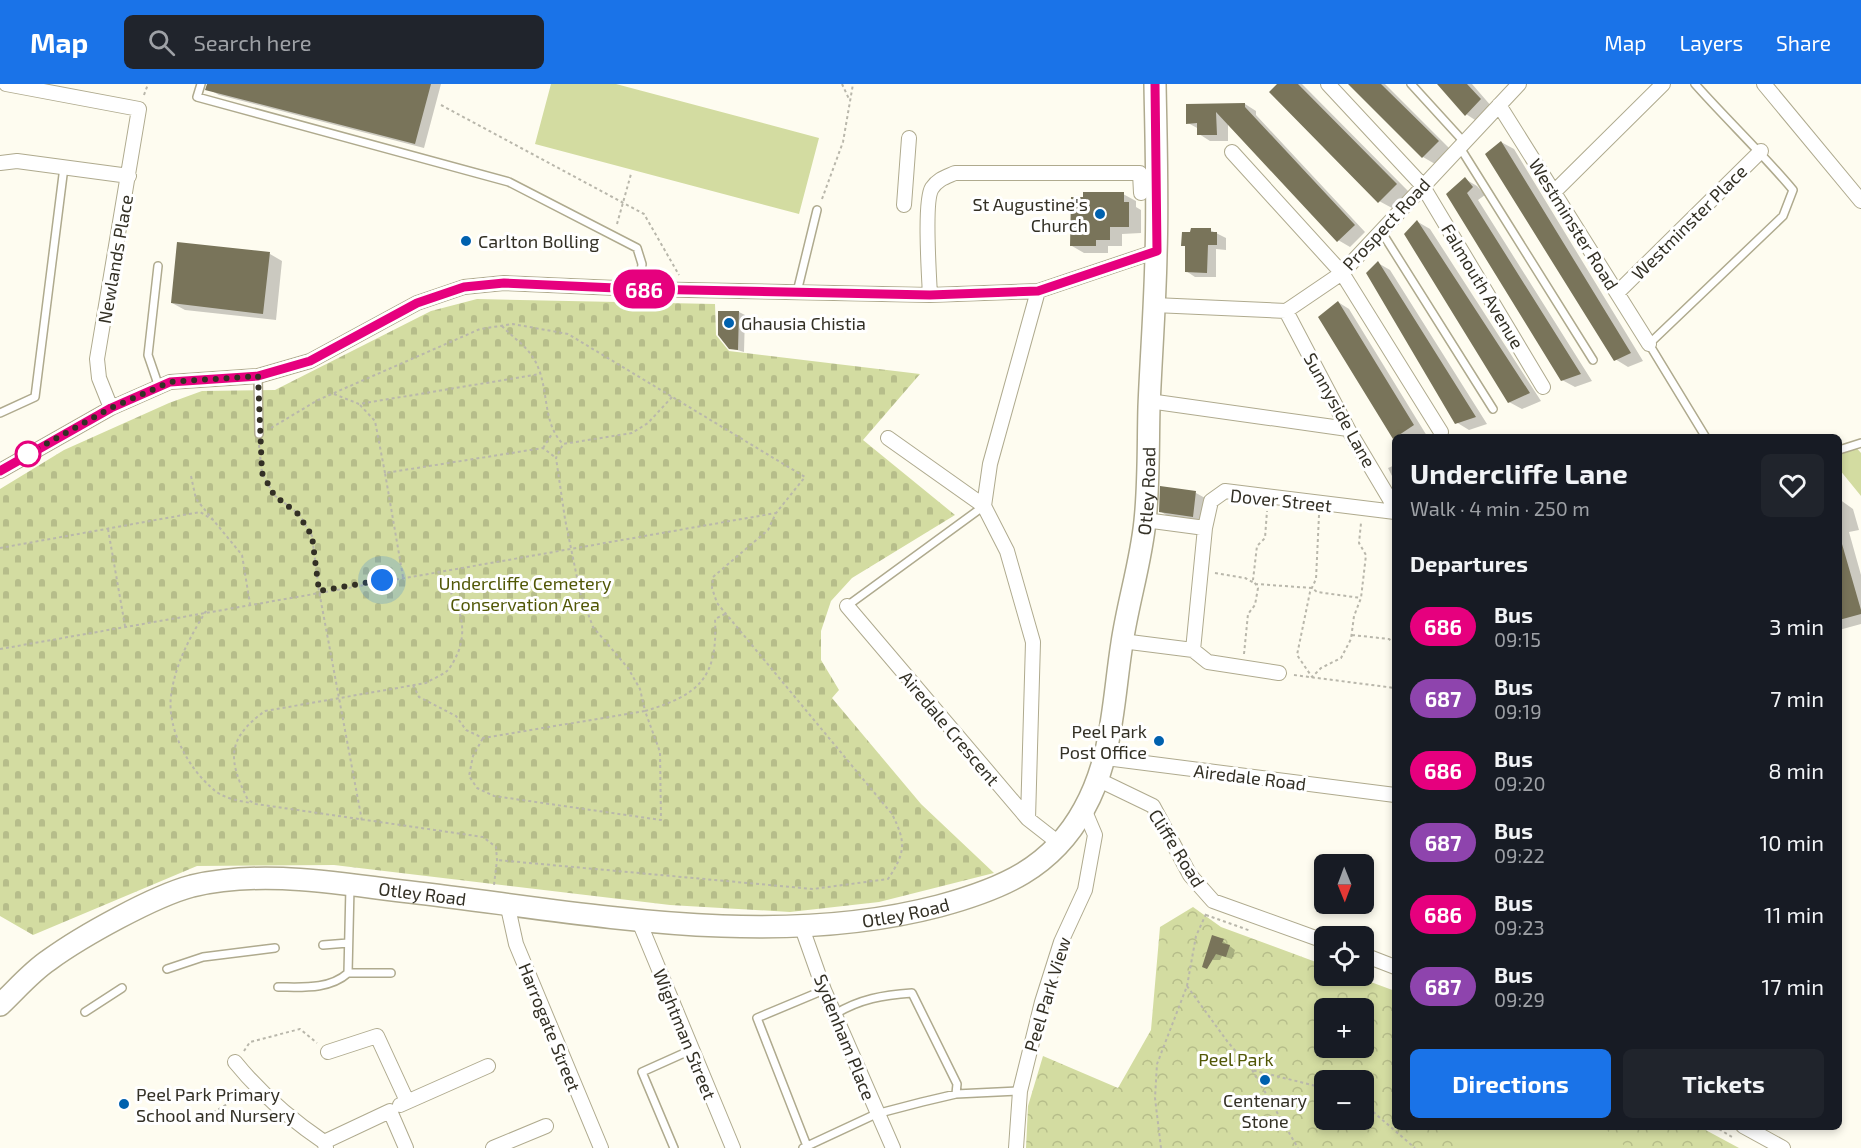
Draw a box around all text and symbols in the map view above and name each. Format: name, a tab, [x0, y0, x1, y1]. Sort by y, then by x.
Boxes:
search box	[124, 15, 544, 69]
text: Map	[30, 25, 88, 59]
icon: search	[145, 26, 178, 59]
text: Search here	[193, 29, 312, 55]
text: Map	[1604, 30, 1646, 55]
text: Layers	[1679, 30, 1743, 55]
text: Share	[1776, 30, 1831, 55]
street label: Westminster Road	[1525, 154, 1623, 294]
street label: Westminster Place	[1627, 160, 1751, 284]
street label: Prospect Road	[1338, 173, 1434, 275]
street label: Newlands Place	[93, 193, 137, 325]
place label: St Augustine's Church	[972, 193, 1088, 236]
marker: St Augustine's Church	[1093, 207, 1107, 221]
street label: Falmouth Avenue	[1437, 219, 1529, 353]
place label: Carlton Bolling	[478, 230, 599, 252]
marker: Carlton Bolling	[459, 234, 473, 248]
line badge: 686	[610, 270, 678, 308]
text: 686	[625, 277, 663, 302]
place label: Ghausia Chistia	[741, 312, 866, 334]
marker: Ghausia Chistia	[722, 316, 736, 330]
street label: Sunnyside Lane	[1299, 349, 1381, 471]
unlabelled marker	[15, 441, 41, 467]
street label: Otley Road	[1132, 447, 1159, 536]
button: heart	[1761, 454, 1824, 517]
text: Undercliffe Lane	[1410, 456, 1628, 490]
street label: Dover Street	[1229, 484, 1333, 516]
text: Walk · 4 min · 250 m	[1410, 496, 1590, 520]
text: Departures	[1410, 550, 1528, 576]
your location	[367, 565, 397, 595]
park label: Undercliffe Cemetery Conservation Area	[439, 572, 612, 615]
text: Bus	[1494, 601, 1533, 627]
text: 3 min	[1769, 613, 1824, 639]
text: 686	[1424, 614, 1462, 639]
text: 09:15	[1494, 627, 1541, 651]
street label: Airedale Crescent	[896, 666, 1005, 790]
text: Bus	[1494, 673, 1533, 699]
text: 7 min	[1770, 685, 1824, 711]
text: 687	[1425, 686, 1461, 711]
text: 09:19	[1494, 699, 1542, 723]
place label: Peel Park Post Office	[1059, 720, 1147, 763]
marker: Peel Park Post Office	[1152, 734, 1166, 748]
text: Bus	[1494, 745, 1533, 771]
text: 8 min	[1768, 757, 1824, 783]
text: 686	[1424, 758, 1462, 783]
street label: Airedale Road	[1193, 759, 1307, 795]
text: 09:20	[1494, 771, 1546, 795]
street label: Cliffe Road	[1144, 805, 1210, 891]
text: Bus	[1494, 817, 1533, 843]
text: 10 min	[1760, 829, 1824, 855]
text: 687	[1425, 830, 1461, 855]
text: 09:22	[1494, 843, 1545, 867]
north arrow	[1314, 854, 1374, 914]
map controls	[1314, 854, 1374, 1130]
street label: Otley Road	[377, 877, 468, 910]
text: Bus	[1494, 889, 1533, 915]
street label: Otley Road	[861, 893, 952, 932]
text: 11 min	[1764, 901, 1824, 927]
text: 686	[1424, 902, 1462, 927]
text: 09:23	[1494, 915, 1545, 939]
button: locate	[1314, 926, 1374, 986]
street label: Peel Park View	[1019, 934, 1075, 1054]
street label: Harrogate Street	[514, 959, 586, 1095]
text: Bus	[1494, 961, 1533, 987]
street label: Wightman Street	[649, 965, 721, 1103]
street label: Sydenham Place	[810, 971, 880, 1103]
text: 17 min	[1762, 973, 1824, 999]
text: 687	[1425, 974, 1461, 999]
text: 09:29	[1494, 987, 1545, 1011]
button: +	[1314, 998, 1374, 1058]
park label: Peel Park	[1198, 1048, 1274, 1070]
button: Directions	[1410, 1049, 1611, 1118]
button: Tickets	[1623, 1049, 1824, 1118]
button: −	[1314, 1070, 1374, 1130]
marker: Centenary Stone	[1258, 1073, 1272, 1087]
place label: Peel Park Primary School and Nursery	[136, 1083, 296, 1126]
place label: Centenary Stone	[1223, 1089, 1307, 1132]
marker: Peel Park Primary School and Nursery	[117, 1097, 131, 1111]

